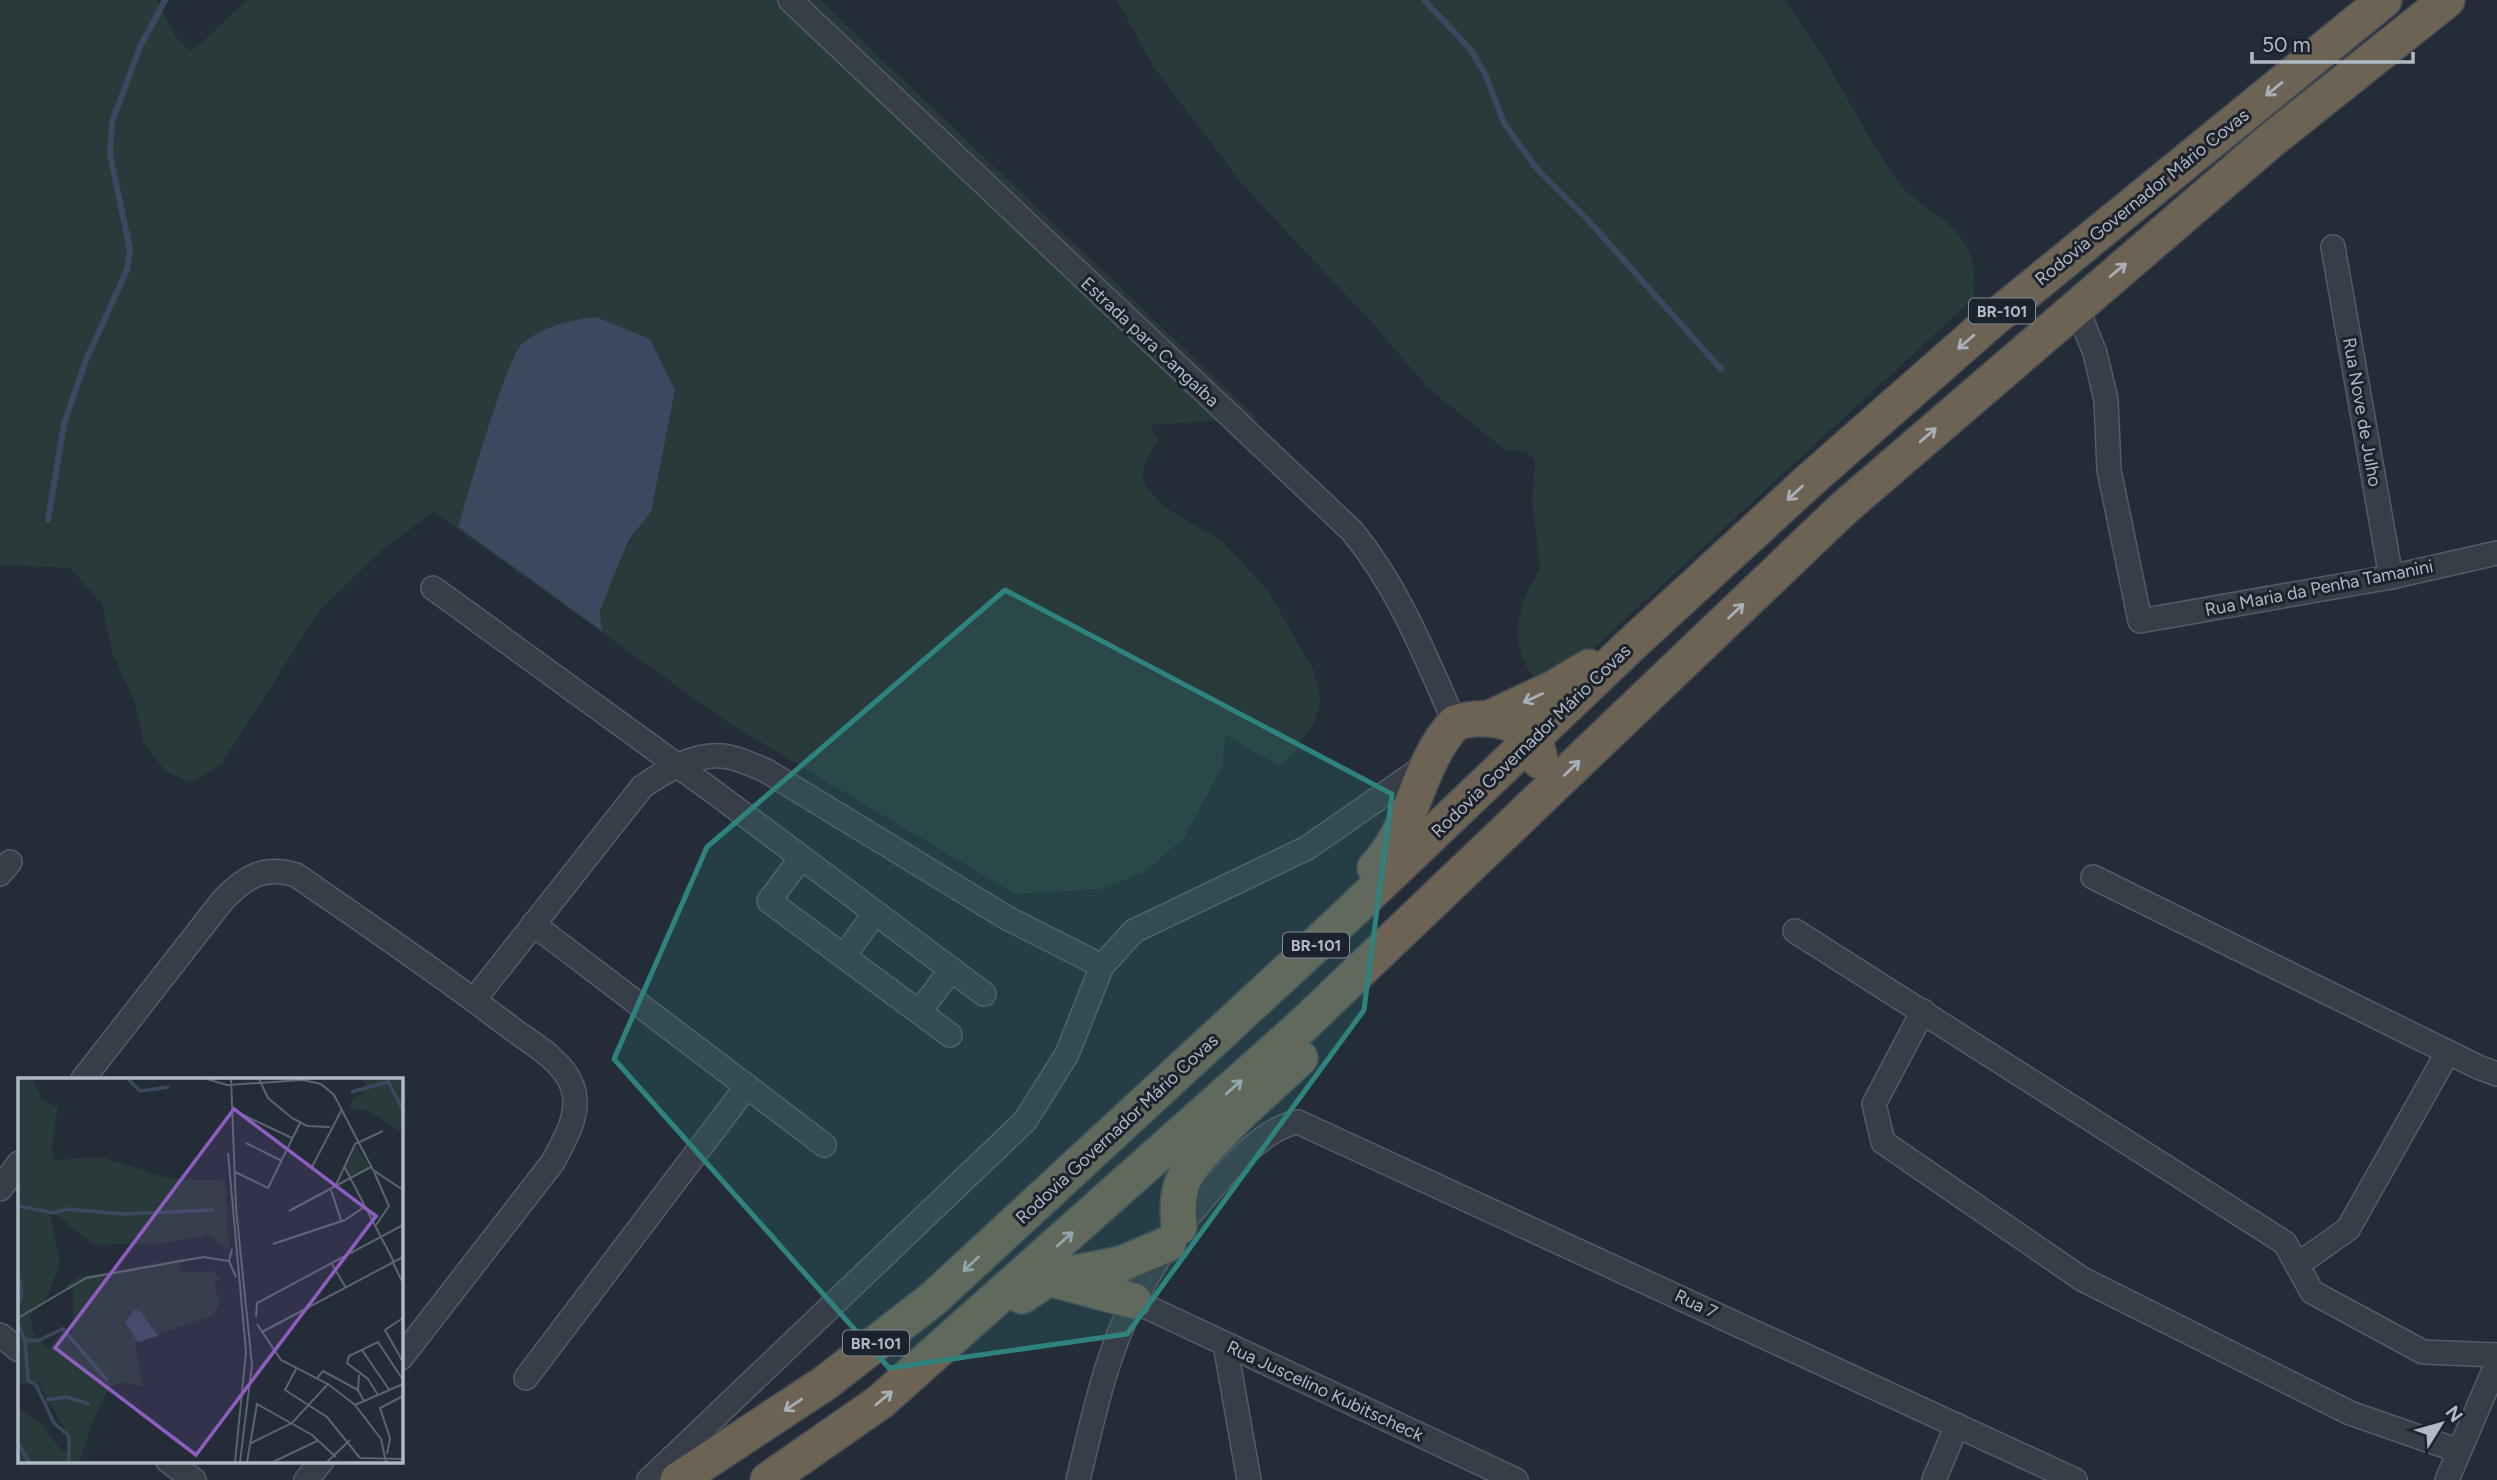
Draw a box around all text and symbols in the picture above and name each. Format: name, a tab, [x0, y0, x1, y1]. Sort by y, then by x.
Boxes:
scale bar	[2252, 21, 2413, 65]
text: 50 m	[2262, 32, 2311, 57]
one-way arrow	[2266, 82, 2284, 97]
street label: Rodovia Governador Mário Covas	[2031, 104, 2253, 290]
one-way arrow	[2109, 262, 2127, 278]
street label: Estrada para Cangaíba	[1076, 272, 1224, 412]
road number: BR-101	[1969, 298, 2035, 324]
one-way arrow	[1958, 334, 1975, 351]
street label: Rua Nove de Julho	[2338, 336, 2386, 488]
one-way arrow	[1918, 427, 1936, 443]
one-way arrow	[1787, 485, 1804, 502]
street label: Rua Maria da Penha Tamanini	[2203, 555, 2435, 621]
one-way arrow	[1727, 602, 1744, 619]
street label: Rodovia Governador Mário Covas	[1427, 640, 1635, 842]
one-way arrow	[1523, 692, 1544, 705]
one-way arrow	[1563, 759, 1580, 776]
road number: BR-101	[1283, 932, 1349, 958]
street label: Rodovia Governador Mário Covas	[1011, 1029, 1223, 1229]
inset map	[18, 1078, 402, 1462]
one-way arrow	[1225, 1078, 1242, 1095]
one-way arrow	[1056, 1230, 1073, 1247]
one-way arrow	[962, 1256, 980, 1272]
street label: Rua 7	[1671, 1285, 1721, 1324]
road number: BR-101	[843, 1330, 909, 1356]
street label: Rua Juscelino Kubitscheck	[1223, 1336, 1427, 1446]
north arrow	[2406, 1389, 2476, 1459]
one-way arrow	[875, 1390, 893, 1406]
one-way arrow	[784, 1398, 803, 1412]
text: N	[2441, 1401, 2468, 1427]

